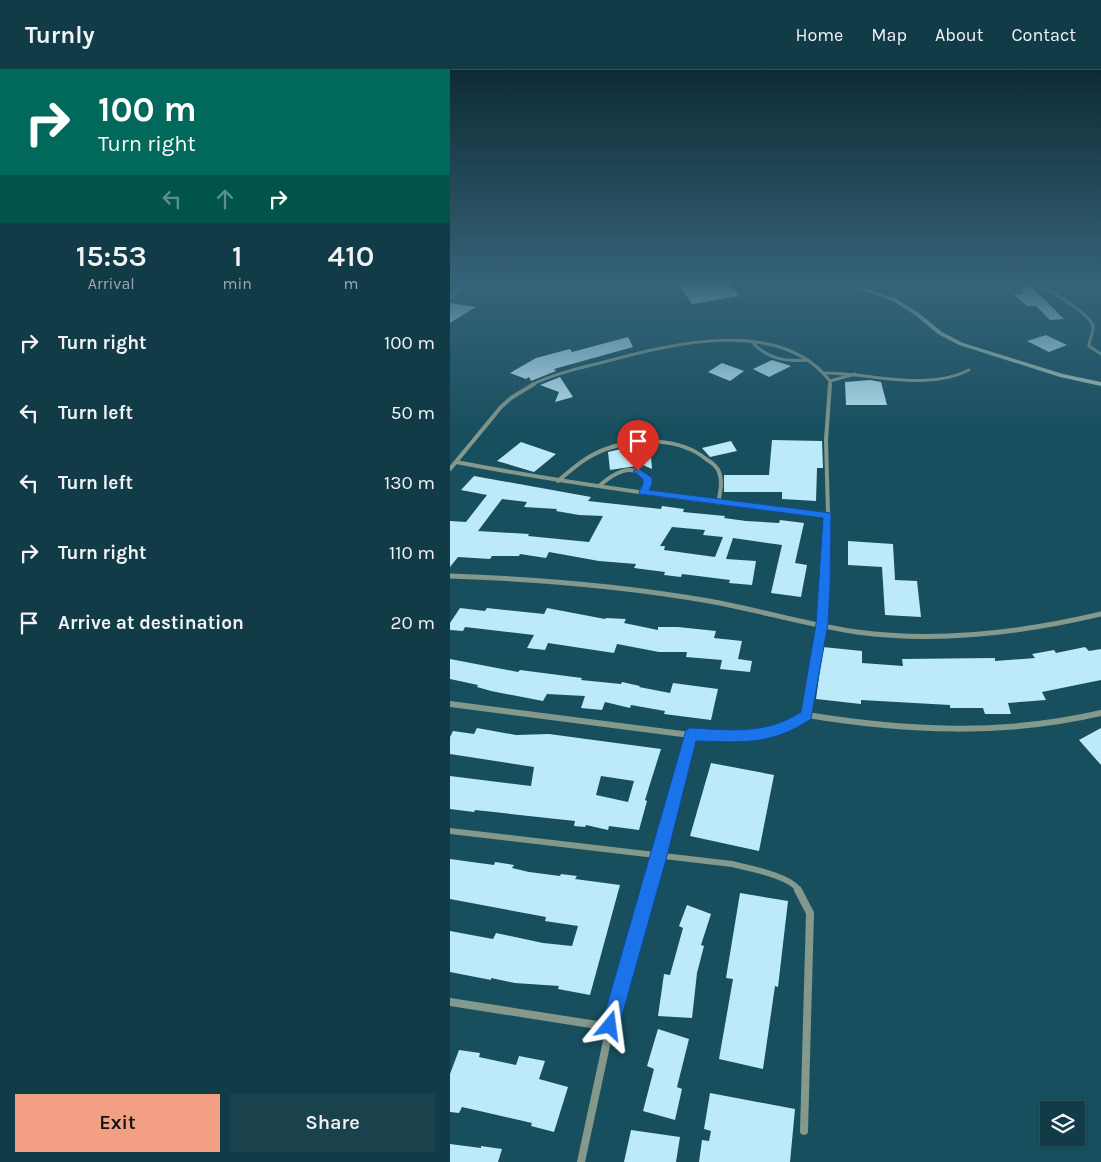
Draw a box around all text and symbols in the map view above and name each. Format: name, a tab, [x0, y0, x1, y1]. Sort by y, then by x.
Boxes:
text: Turnly	[25, 21, 95, 49]
text: Home	[795, 24, 843, 46]
text: Map	[871, 24, 907, 46]
text: About	[935, 24, 984, 46]
text: Contact	[1012, 24, 1076, 46]
text: 100 m	[98, 89, 197, 130]
icon: right	[15, 90, 80, 155]
text: Turn right	[98, 131, 196, 157]
icon: left	[158, 185, 186, 213]
icon: ahead	[211, 185, 239, 213]
icon: right	[264, 185, 292, 213]
text: 15:53	[76, 238, 147, 274]
text: 1	[232, 238, 243, 274]
text: 410	[328, 238, 374, 274]
text: Arrival	[88, 274, 135, 293]
text: min	[223, 274, 252, 293]
text: m	[343, 274, 358, 293]
icon: right	[15, 329, 43, 357]
text: Turn right	[58, 332, 147, 354]
text: 100 m	[384, 332, 435, 354]
icon: left	[15, 399, 43, 427]
text: Turn left	[58, 402, 133, 424]
text: 50 m	[391, 402, 435, 424]
pin	[617, 420, 659, 471]
icon: arrive	[624, 427, 652, 455]
icon: left	[15, 469, 43, 497]
text: Turn left	[58, 472, 133, 494]
text: 130 m	[384, 472, 435, 494]
icon: right	[15, 539, 43, 567]
text: Turn right	[58, 542, 147, 564]
text: 110 m	[389, 542, 435, 564]
icon: arrive	[15, 609, 43, 637]
text: Arrive at destination	[58, 612, 244, 634]
text: 20 m	[390, 612, 435, 634]
position arrow	[583, 999, 635, 1051]
button: Exit	[15, 1094, 220, 1152]
button: Share	[230, 1094, 435, 1152]
map controls	[1040, 1101, 1085, 1146]
button: layers	[1040, 1101, 1085, 1146]

